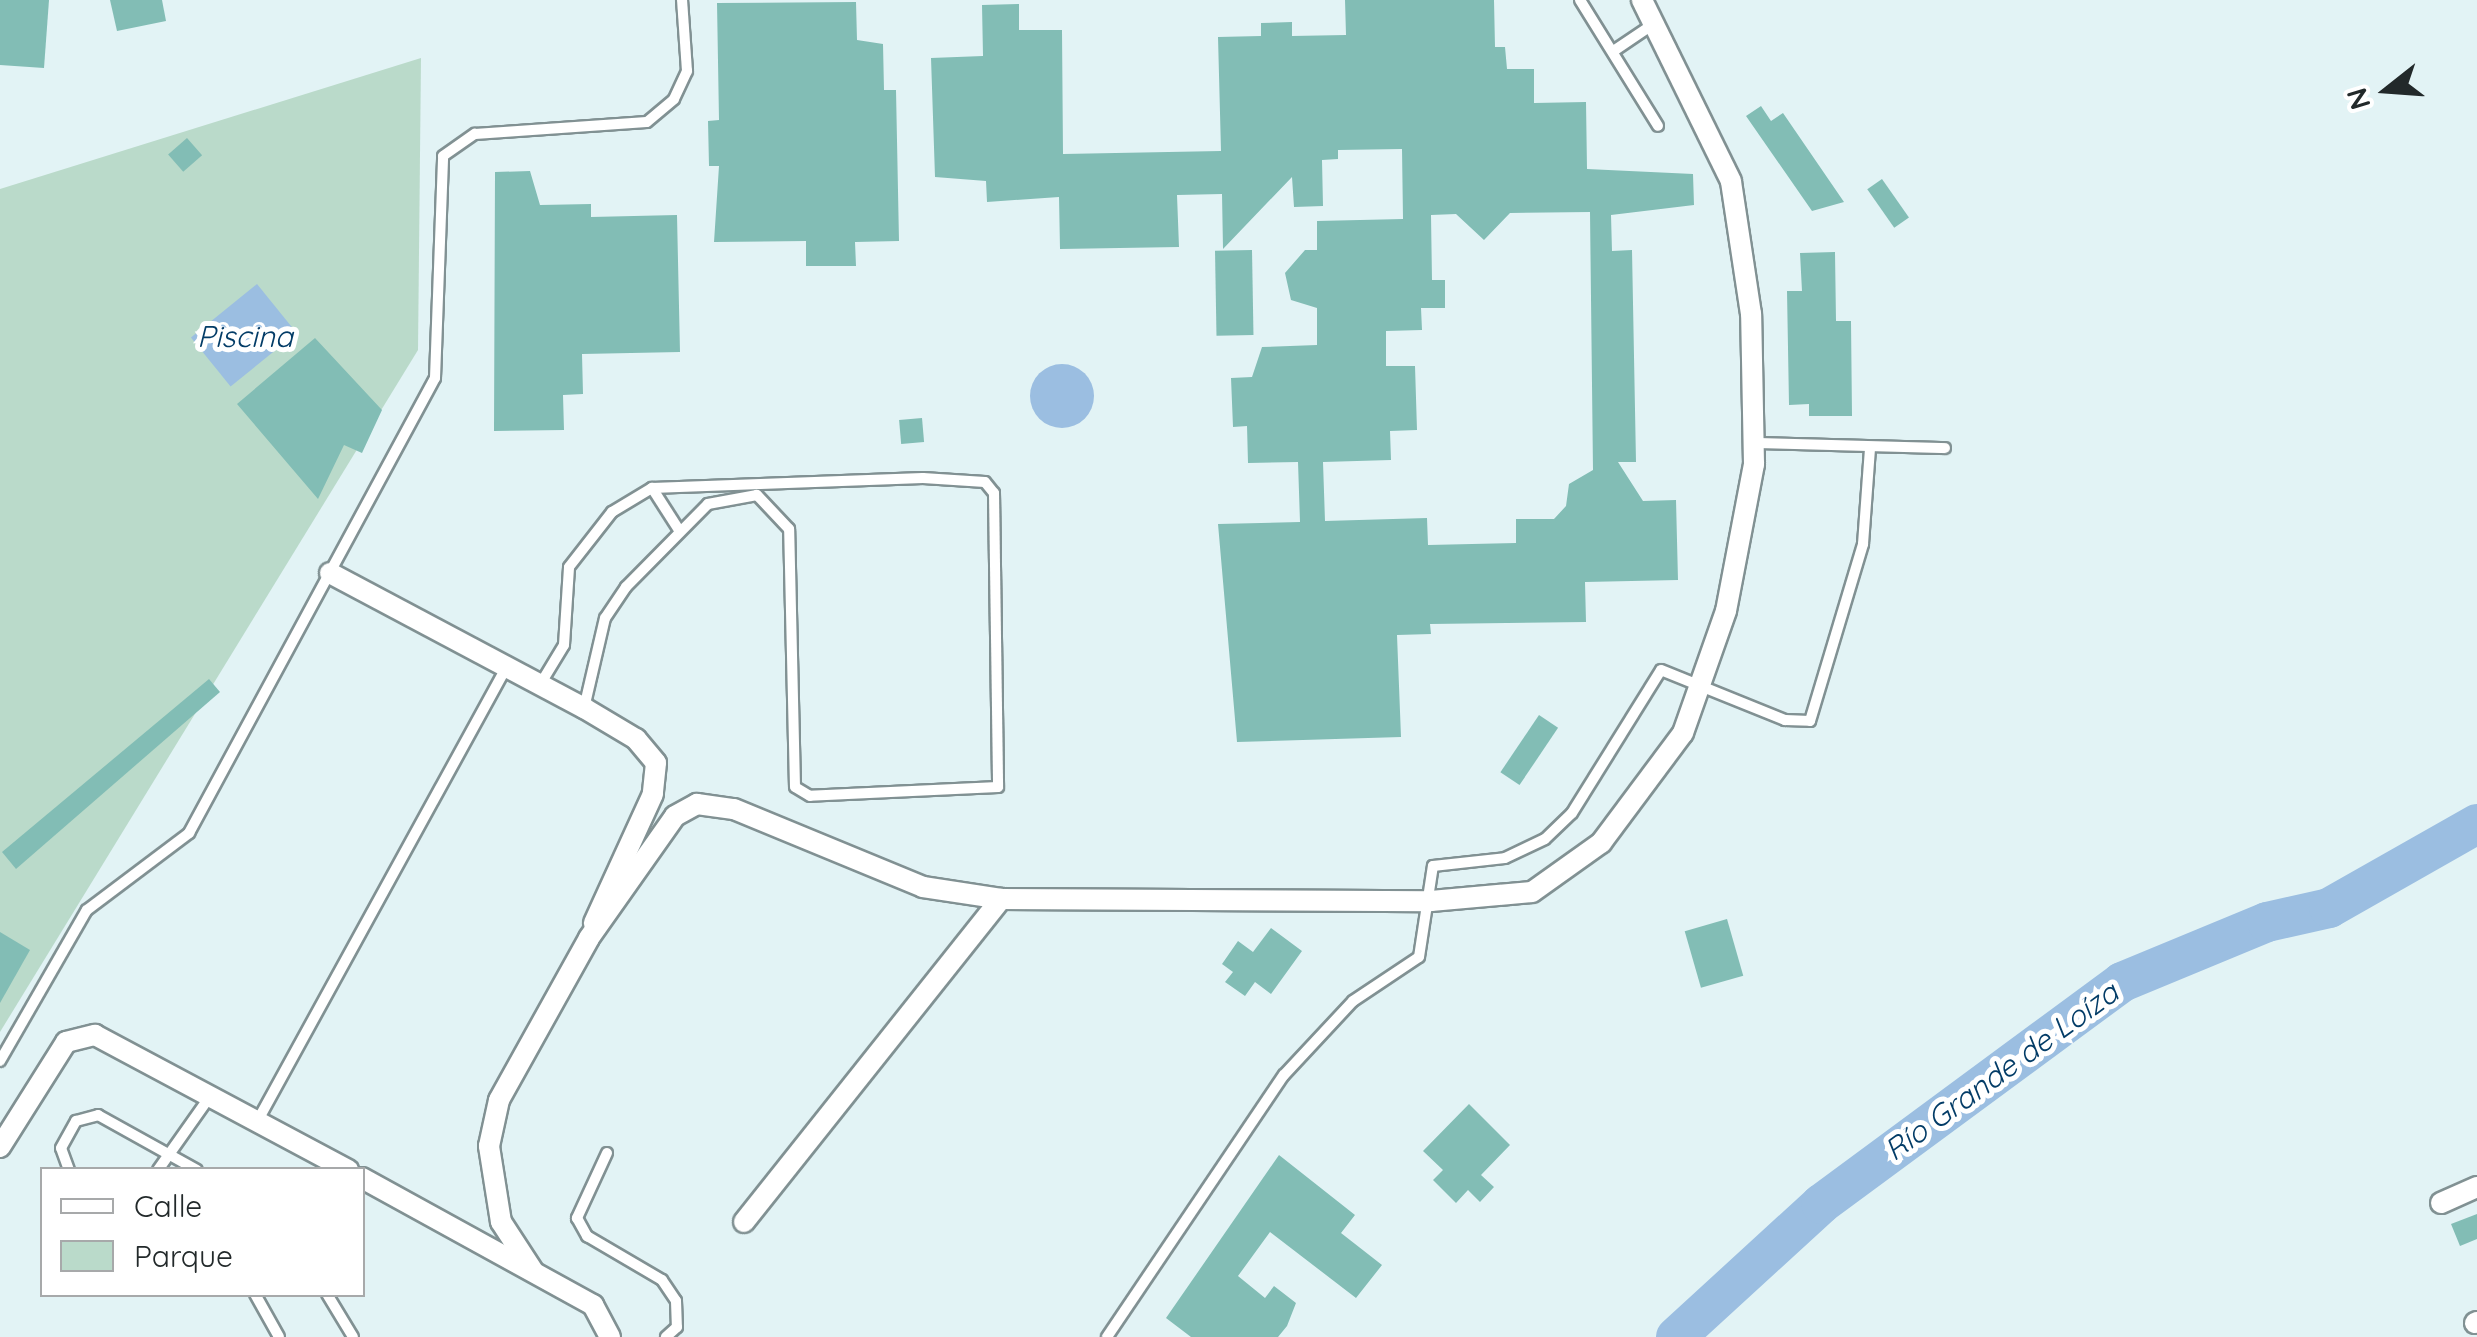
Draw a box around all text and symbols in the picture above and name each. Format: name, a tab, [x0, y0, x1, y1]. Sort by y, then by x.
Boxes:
north arrow	[2337, 40, 2437, 140]
text: N	[2338, 84, 2378, 114]
water label: Piscina	[197, 318, 293, 354]
water label: Río Grande de Loíza	[1877, 974, 2125, 1168]
legend	[40, 1167, 365, 1297]
text: Calle	[134, 1187, 202, 1225]
text: Parque	[134, 1237, 233, 1275]

